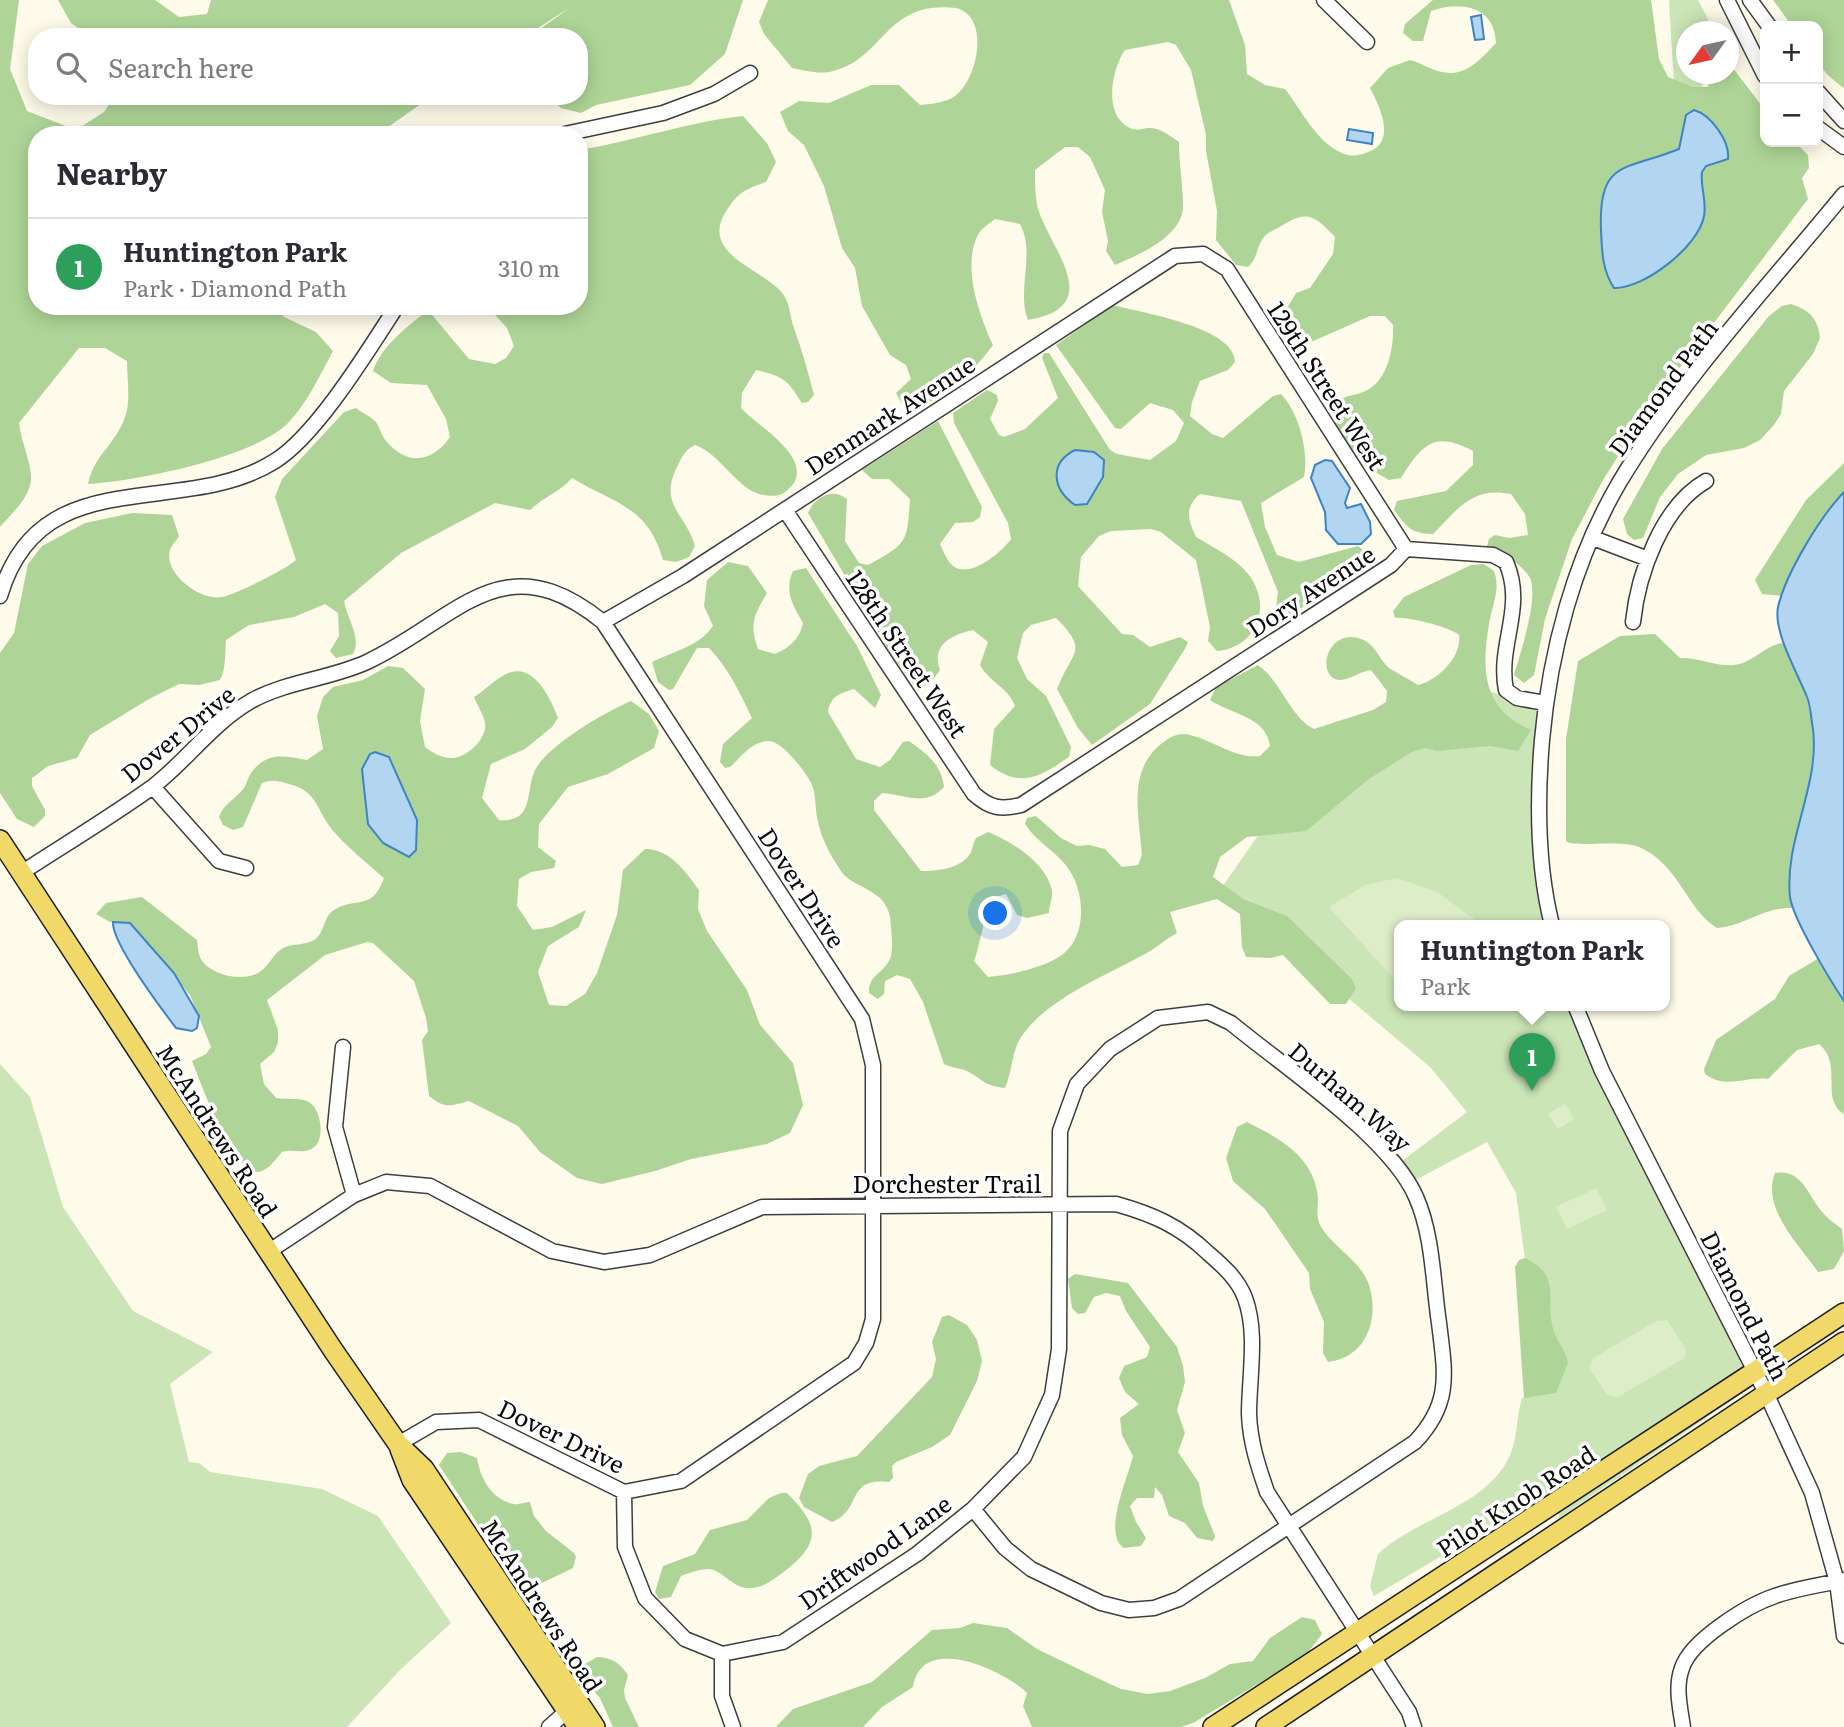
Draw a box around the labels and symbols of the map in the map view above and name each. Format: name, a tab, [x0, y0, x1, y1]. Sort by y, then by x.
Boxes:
north arrow	[1676, 21, 1739, 84]
street label: 129th Street West	[1260, 294, 1396, 476]
street label: Diamond Path	[1599, 311, 1725, 463]
street label: Denmark Avenue	[797, 346, 981, 482]
street label: Dory Avenue	[1239, 535, 1381, 645]
street label: 128th Street West	[839, 562, 977, 744]
street label: Dover Drive	[113, 676, 241, 790]
street label: Dover Drive	[751, 820, 855, 954]
your location	[978, 896, 1012, 930]
street label: Durham Way	[1282, 1033, 1420, 1159]
pin: 1	[1509, 1033, 1555, 1091]
street label: McAndrews Road	[149, 1036, 288, 1224]
street label: Dorchester Trail	[853, 1165, 1041, 1200]
street label: Diamond Path	[1693, 1224, 1799, 1386]
street label: Dover Drive	[493, 1389, 631, 1481]
street label: Pilot Knob Road	[1429, 1435, 1602, 1565]
street label: Driftwood Lane	[790, 1485, 958, 1617]
street label: McAndrews Road	[474, 1511, 613, 1699]

